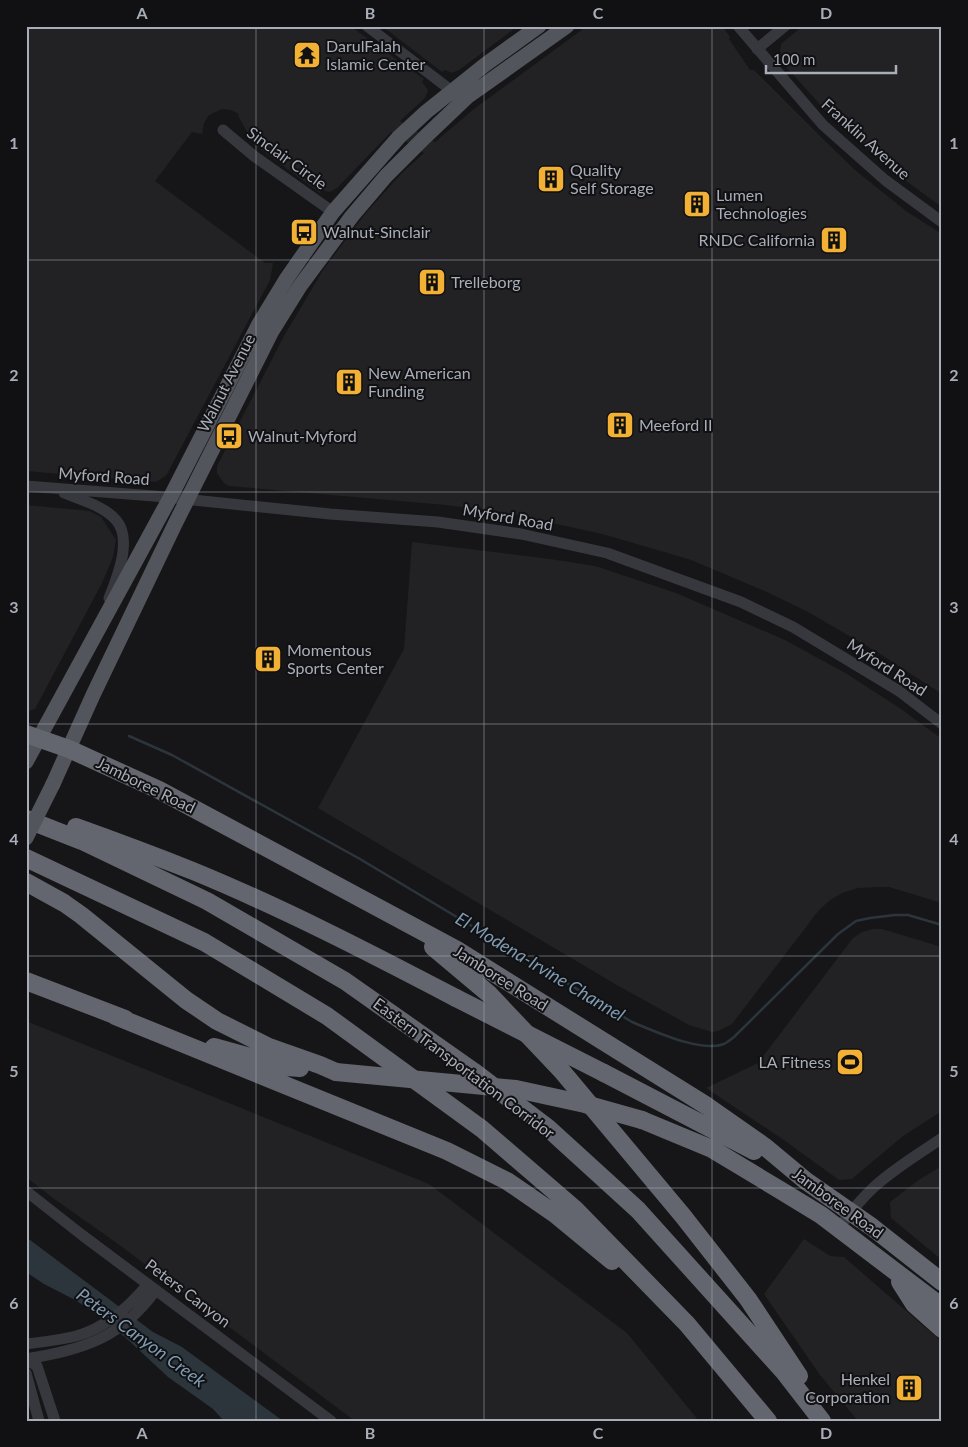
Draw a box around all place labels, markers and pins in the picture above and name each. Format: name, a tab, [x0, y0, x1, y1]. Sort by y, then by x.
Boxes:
place label: DarulFalah Islamic Center	[326, 36, 426, 73]
temple icon: DarulFalah Islamic Center	[292, 40, 322, 70]
place label: Quality Self Storage	[570, 160, 654, 197]
building icon: Quality Self Storage	[536, 164, 566, 194]
place label: Lumen Technologies	[716, 185, 807, 222]
building icon: Lumen Technologies	[682, 189, 712, 219]
bus stop icon: Walnut-Sinclair	[289, 217, 319, 247]
place label: Walnut-Sinclair	[323, 222, 431, 241]
building icon: RNDC California	[819, 225, 849, 255]
place label: RNDC California	[699, 230, 815, 249]
building icon: Trelleborg	[417, 267, 447, 297]
place label: Trelleborg	[451, 272, 521, 291]
place label: New American Funding	[368, 363, 471, 400]
building icon: New American Funding	[334, 367, 364, 397]
building icon: Meeford II	[605, 410, 635, 440]
place label: Meeford II	[639, 415, 712, 434]
bus stop icon: Walnut-Myford	[214, 421, 244, 451]
place label: Walnut-Myford	[248, 426, 357, 445]
place label: Momentous Sports Center	[287, 640, 384, 677]
building icon: Momentous Sports Center	[253, 644, 283, 674]
sports icon: LA Fitness	[835, 1047, 865, 1077]
place label: LA Fitness	[759, 1052, 831, 1071]
place label: Henkel Corporation	[805, 1369, 890, 1406]
building icon: Henkel Corporation	[894, 1373, 924, 1403]

